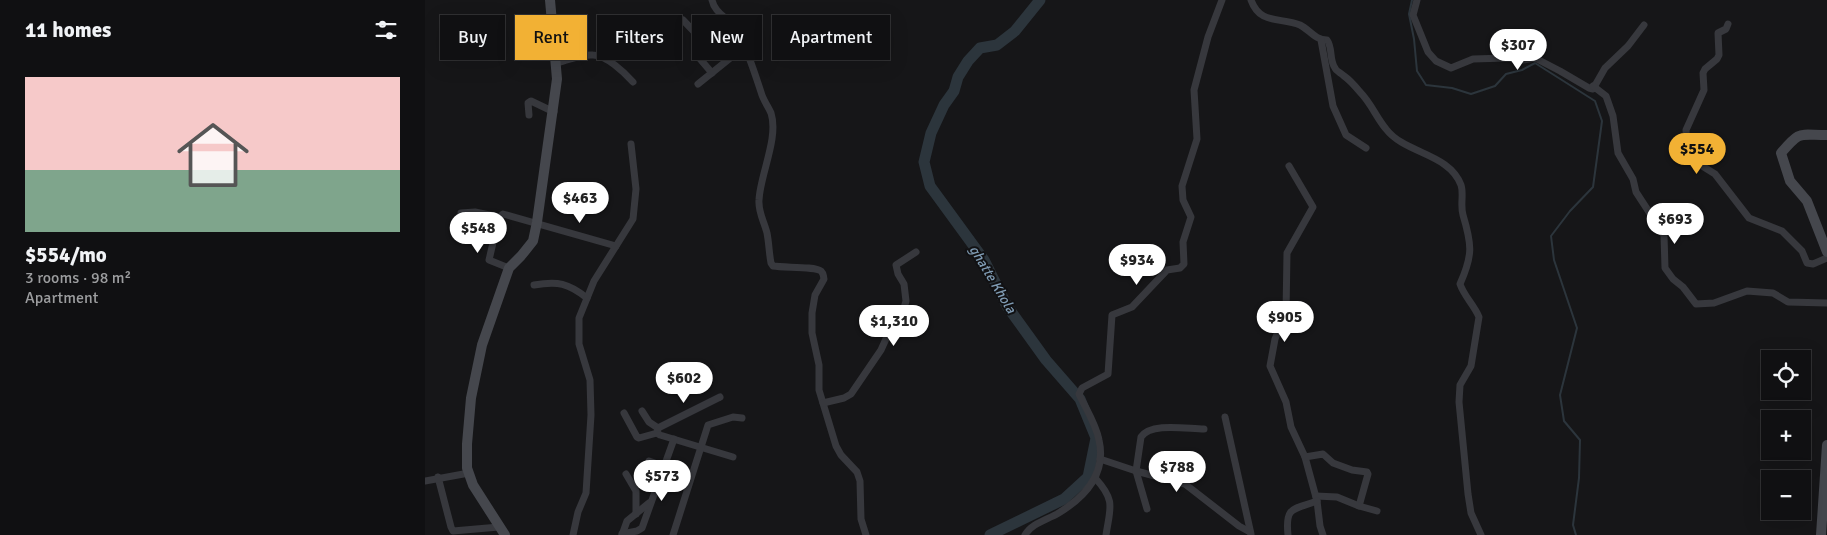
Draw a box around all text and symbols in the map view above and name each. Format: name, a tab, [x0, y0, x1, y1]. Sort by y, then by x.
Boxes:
chip: Buy	[440, 15, 505, 60]
chip: Rent	[515, 15, 587, 60]
chip: Filters	[597, 15, 682, 60]
chip: New	[692, 15, 762, 60]
chip: Apartment	[772, 15, 890, 60]
icon: filters	[372, 16, 400, 44]
text: 11 homes	[25, 17, 111, 43]
pin: $307	[1488, 28, 1548, 71]
text: $307	[1501, 35, 1535, 55]
icon: home	[168, 110, 258, 200]
pin: $554	[1667, 132, 1727, 175]
text: $554	[1680, 139, 1714, 159]
pin: $463	[550, 182, 610, 224]
text: $463	[563, 188, 597, 208]
pin: $693	[1645, 202, 1705, 245]
text: $693	[1658, 209, 1692, 229]
pin: $548	[448, 212, 508, 254]
text: $548	[461, 218, 495, 238]
text: $554/mo	[25, 242, 107, 268]
water label: ghatte Khola	[966, 242, 1020, 317]
pin: $934	[1107, 244, 1167, 286]
text: $934	[1120, 250, 1154, 270]
text: 3 rooms · 98 m²	[25, 268, 131, 288]
text: Apartment	[25, 288, 98, 308]
pin: $905	[1255, 300, 1315, 343]
pin: $1,310	[853, 304, 935, 347]
text: $905	[1268, 307, 1302, 327]
text: $1,310	[870, 311, 918, 331]
map controls	[1761, 350, 1811, 520]
button: locate	[1761, 350, 1811, 400]
pin: $602	[654, 362, 714, 404]
text: $602	[667, 368, 701, 388]
button: +	[1761, 410, 1811, 460]
pin: $788	[1147, 450, 1207, 493]
text: $788	[1160, 457, 1194, 477]
pin: $573	[632, 460, 692, 502]
text: $573	[645, 466, 679, 486]
button: −	[1761, 470, 1811, 520]

